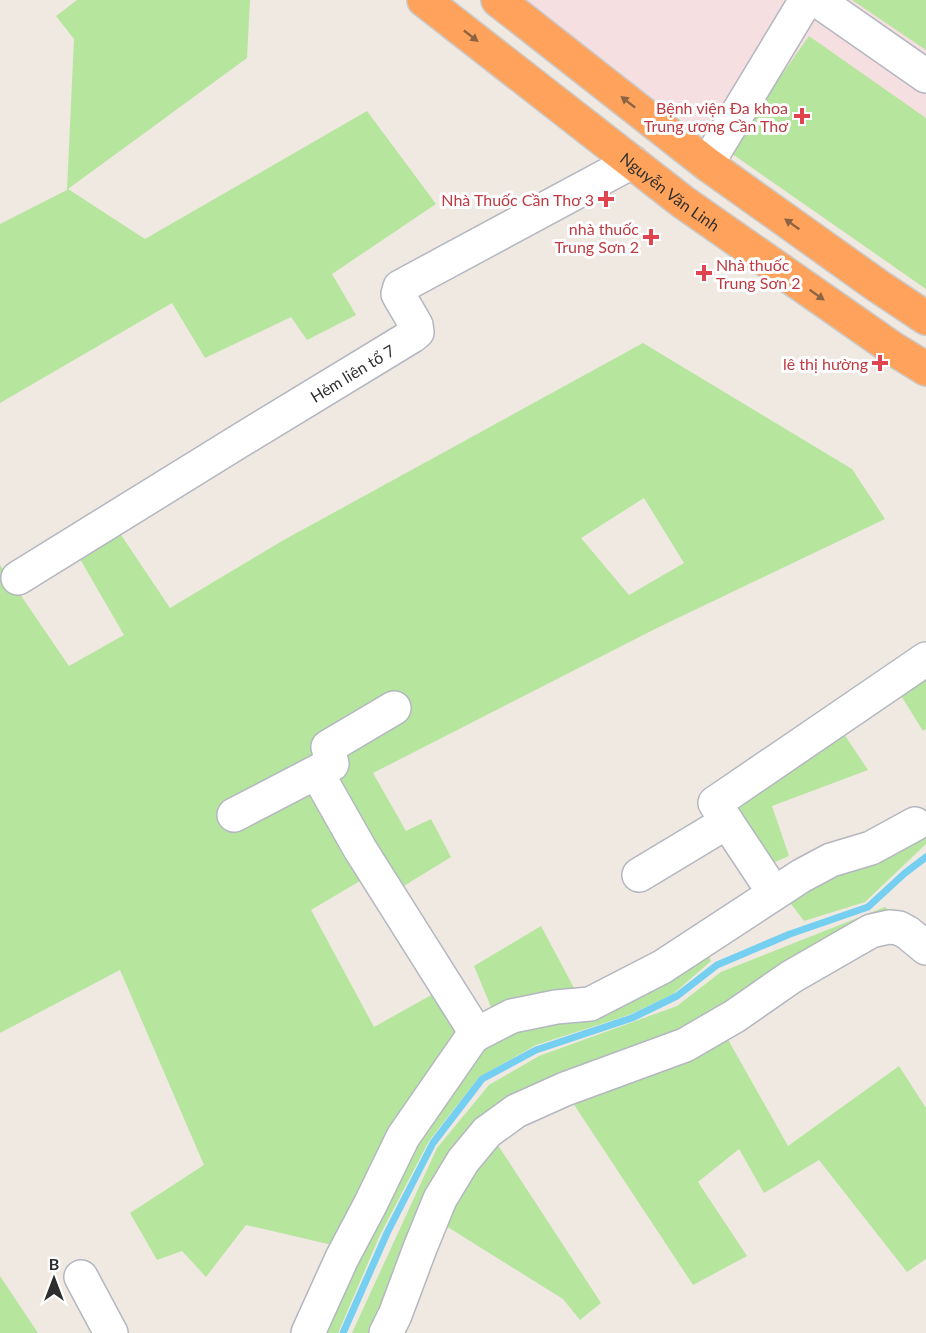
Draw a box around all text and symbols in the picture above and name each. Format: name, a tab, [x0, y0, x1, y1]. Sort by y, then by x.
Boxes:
one-way arrow	[462, 30, 478, 42]
one-way arrow	[621, 96, 636, 108]
place label: Bệnh viện Đa khoa Trung ương Cần Thơ	[644, 98, 788, 135]
marker: Bệnh viện Đa khoa Trung ương Cần Thơ	[793, 107, 811, 125]
street label: Nguyễn Văn Linh	[617, 148, 724, 234]
place label: Nhà Thuốc Cần Thơ 3	[441, 190, 594, 209]
marker: Nhà Thuốc Cần Thơ 3	[599, 192, 613, 206]
place label: nhà thuốc Trung Sơn 2	[554, 219, 639, 256]
one-way arrow	[784, 219, 800, 230]
marker: nhà thuốc Trung Sơn 2	[644, 230, 658, 244]
place label: Nhà thuốc Trung Sơn 2	[716, 255, 801, 292]
marker: Nhà thuốc Trung Sơn 2	[697, 266, 711, 280]
one-way arrow	[810, 289, 825, 301]
street label: Hẻm liên tổ 7	[306, 340, 397, 405]
place label: lê thị hường	[783, 354, 868, 373]
marker: lê thị hường	[873, 356, 887, 370]
north arrow	[24, 1249, 84, 1309]
text: B	[49, 1254, 59, 1273]

